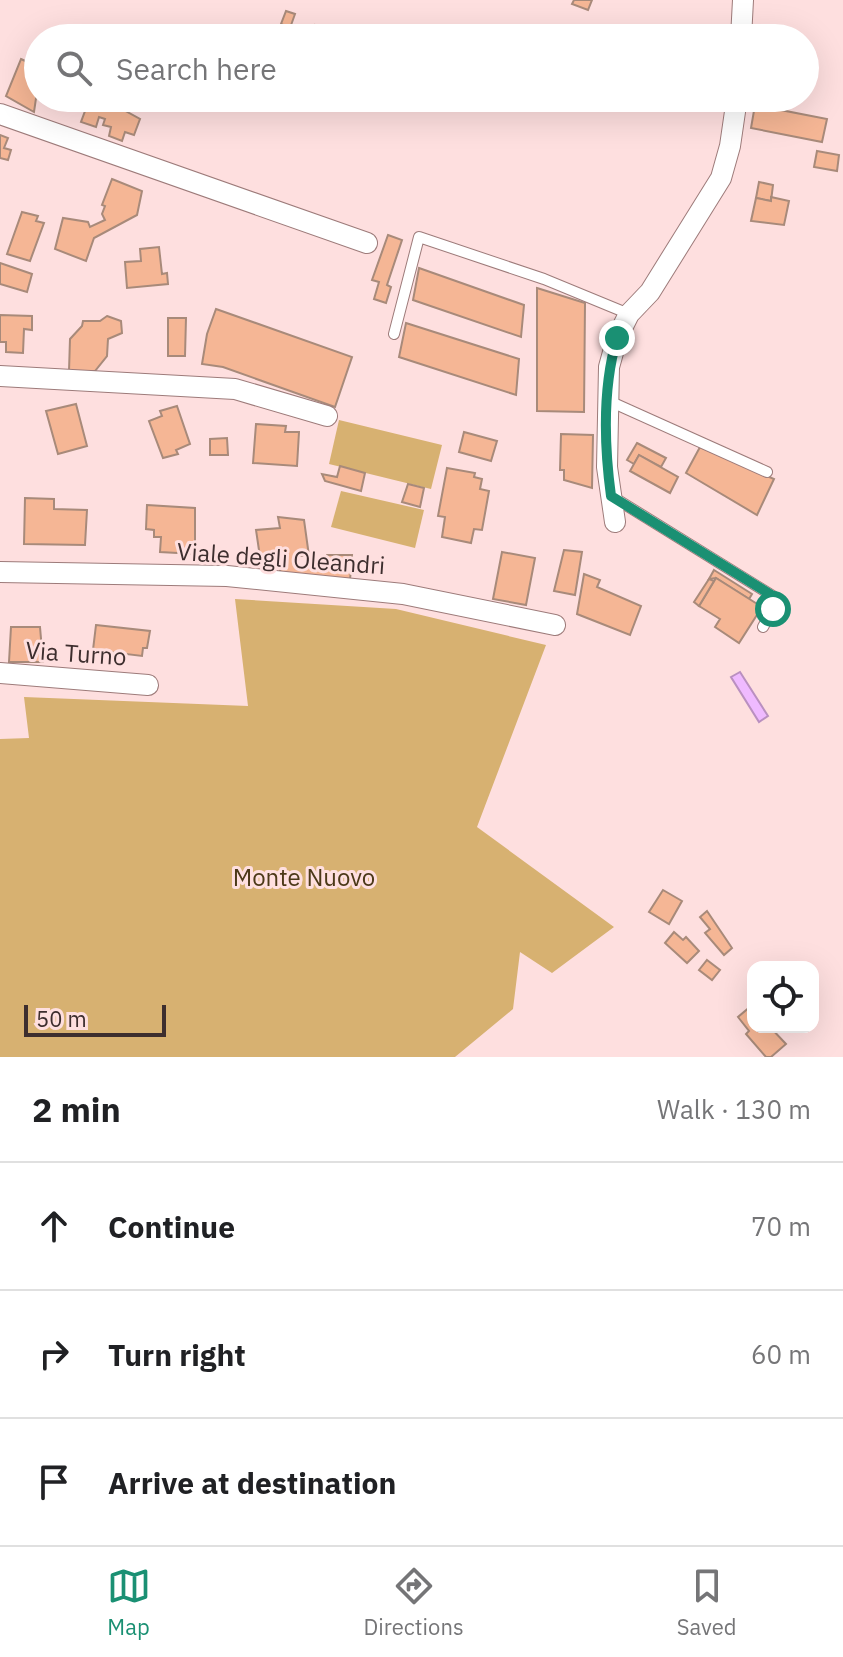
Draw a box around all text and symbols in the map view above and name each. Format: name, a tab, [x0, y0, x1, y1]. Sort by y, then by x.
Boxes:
search box	[24, 24, 819, 112]
icon: search	[52, 46, 96, 90]
text: Search here	[116, 49, 277, 88]
route end	[599, 320, 635, 356]
street label: Viale degli Oleandri	[176, 535, 386, 581]
route start	[755, 591, 791, 627]
street label: Via Turno	[24, 634, 128, 672]
park label: Monte Nuovo	[233, 861, 375, 893]
map controls	[747, 961, 819, 1033]
button: locate	[747, 961, 819, 1033]
scale bar	[24, 1001, 166, 1037]
text: 50 m	[36, 1004, 87, 1033]
text: 2 min	[32, 1087, 121, 1131]
text: Walk · 130 m	[657, 1092, 811, 1126]
icon: ahead	[32, 1204, 76, 1248]
text: Continue	[108, 1207, 235, 1246]
text: 70 m	[751, 1209, 811, 1243]
icon: right	[32, 1332, 76, 1376]
text: Turn right	[108, 1335, 246, 1374]
text: 60 m	[751, 1337, 811, 1371]
icon: arrive	[32, 1460, 76, 1504]
text: Arrive at destination	[108, 1463, 396, 1502]
tab: Map	[107, 1564, 151, 1641]
tab: Directions	[364, 1564, 464, 1641]
tab: Saved	[677, 1564, 736, 1641]

